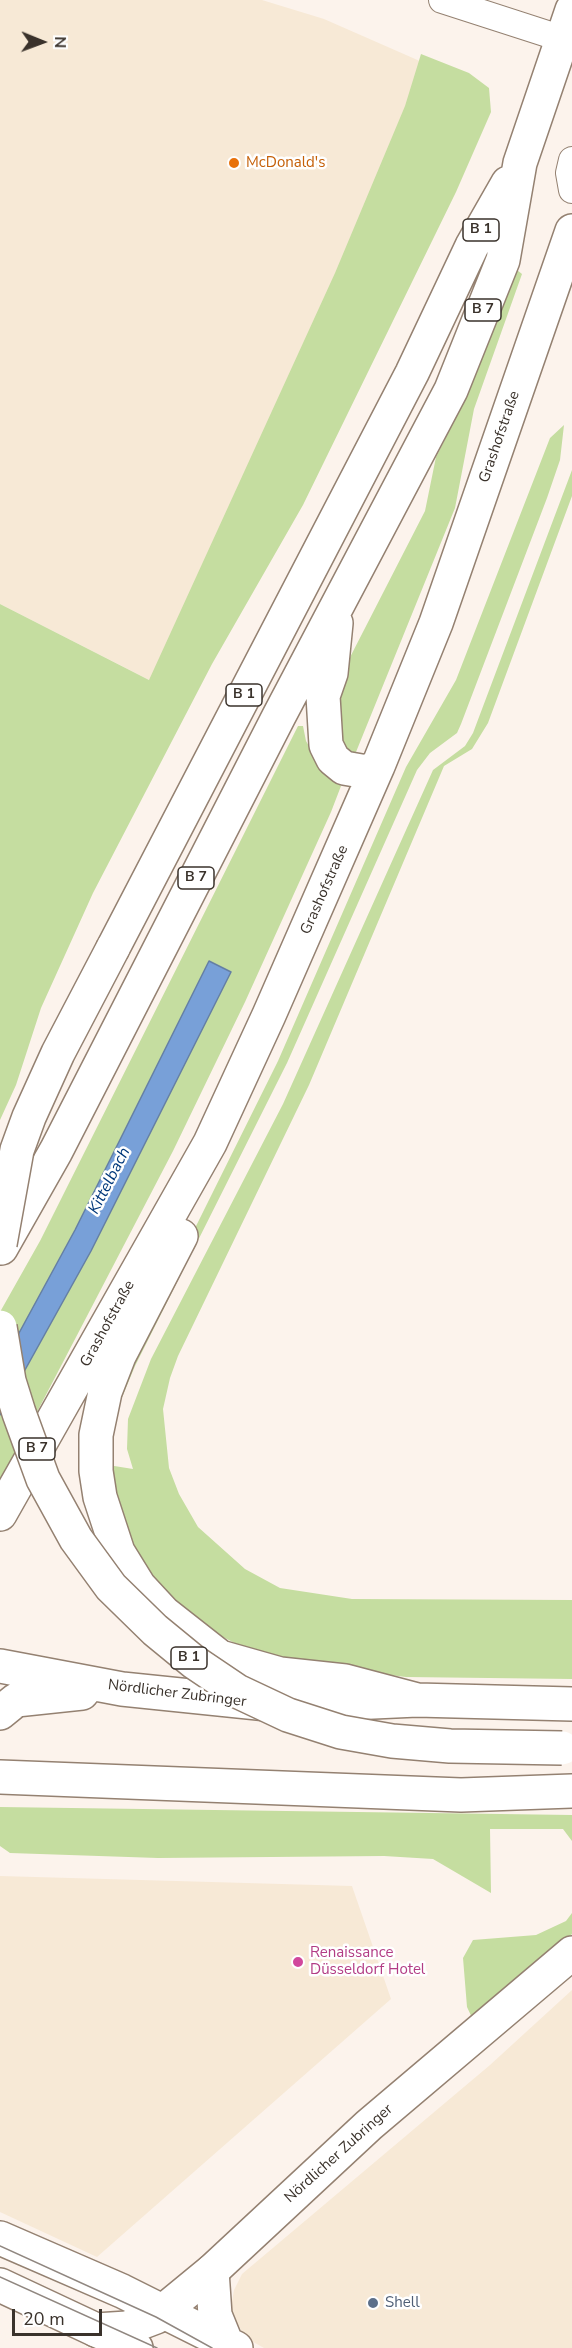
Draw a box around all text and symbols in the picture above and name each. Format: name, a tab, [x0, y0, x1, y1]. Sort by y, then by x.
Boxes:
north arrow	[12, 12, 72, 72]
text: N	[49, 36, 71, 48]
place label: McDonald's	[246, 154, 325, 172]
marker: McDonald's	[227, 156, 241, 170]
road number: B 1	[463, 219, 499, 241]
road number: B 7	[465, 299, 501, 321]
street label: Grashofstraße	[476, 389, 524, 485]
road number: B 1	[226, 684, 262, 706]
street label: Grashofstraße	[297, 843, 353, 937]
road number: B 7	[178, 867, 214, 889]
water label: Kittelbach	[85, 1144, 135, 1218]
street label: Grashofstraße	[77, 1278, 139, 1370]
road number: B 7	[19, 1438, 55, 1460]
road number: B 1	[171, 1647, 207, 1669]
street label: Nördlicher Zubringer	[107, 1677, 247, 1711]
place label: Renaissance Düsseldorf Hotel	[310, 1944, 425, 1979]
marker: Renaissance Düsseldorf Hotel	[291, 1955, 305, 1969]
street label: Nördlicher Zubringer	[281, 2101, 397, 2207]
place label: Shell	[385, 2294, 420, 2312]
marker: Shell	[366, 2296, 380, 2310]
scale bar	[15, 2297, 105, 2335]
text: 20 m	[23, 2307, 65, 2331]

